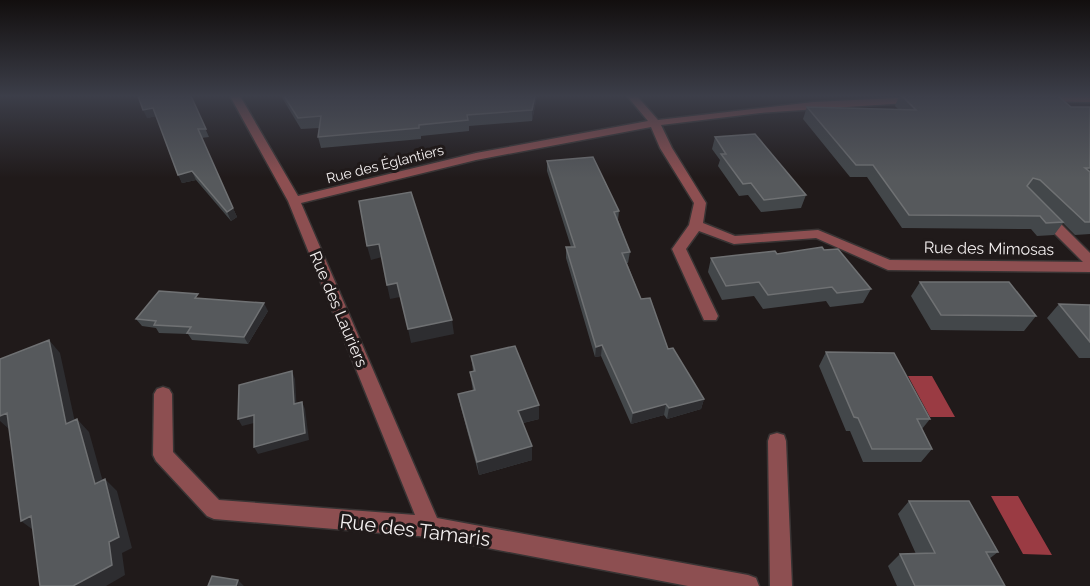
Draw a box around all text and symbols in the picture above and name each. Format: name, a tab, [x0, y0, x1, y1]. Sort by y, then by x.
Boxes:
street label: Rue des Églantiers	[324, 141, 446, 186]
street label: Rue des Mimosas	[924, 238, 1055, 259]
street label: Rue des Lauriers	[306, 248, 372, 370]
street label: Rue des Tamaris	[338, 509, 492, 551]

